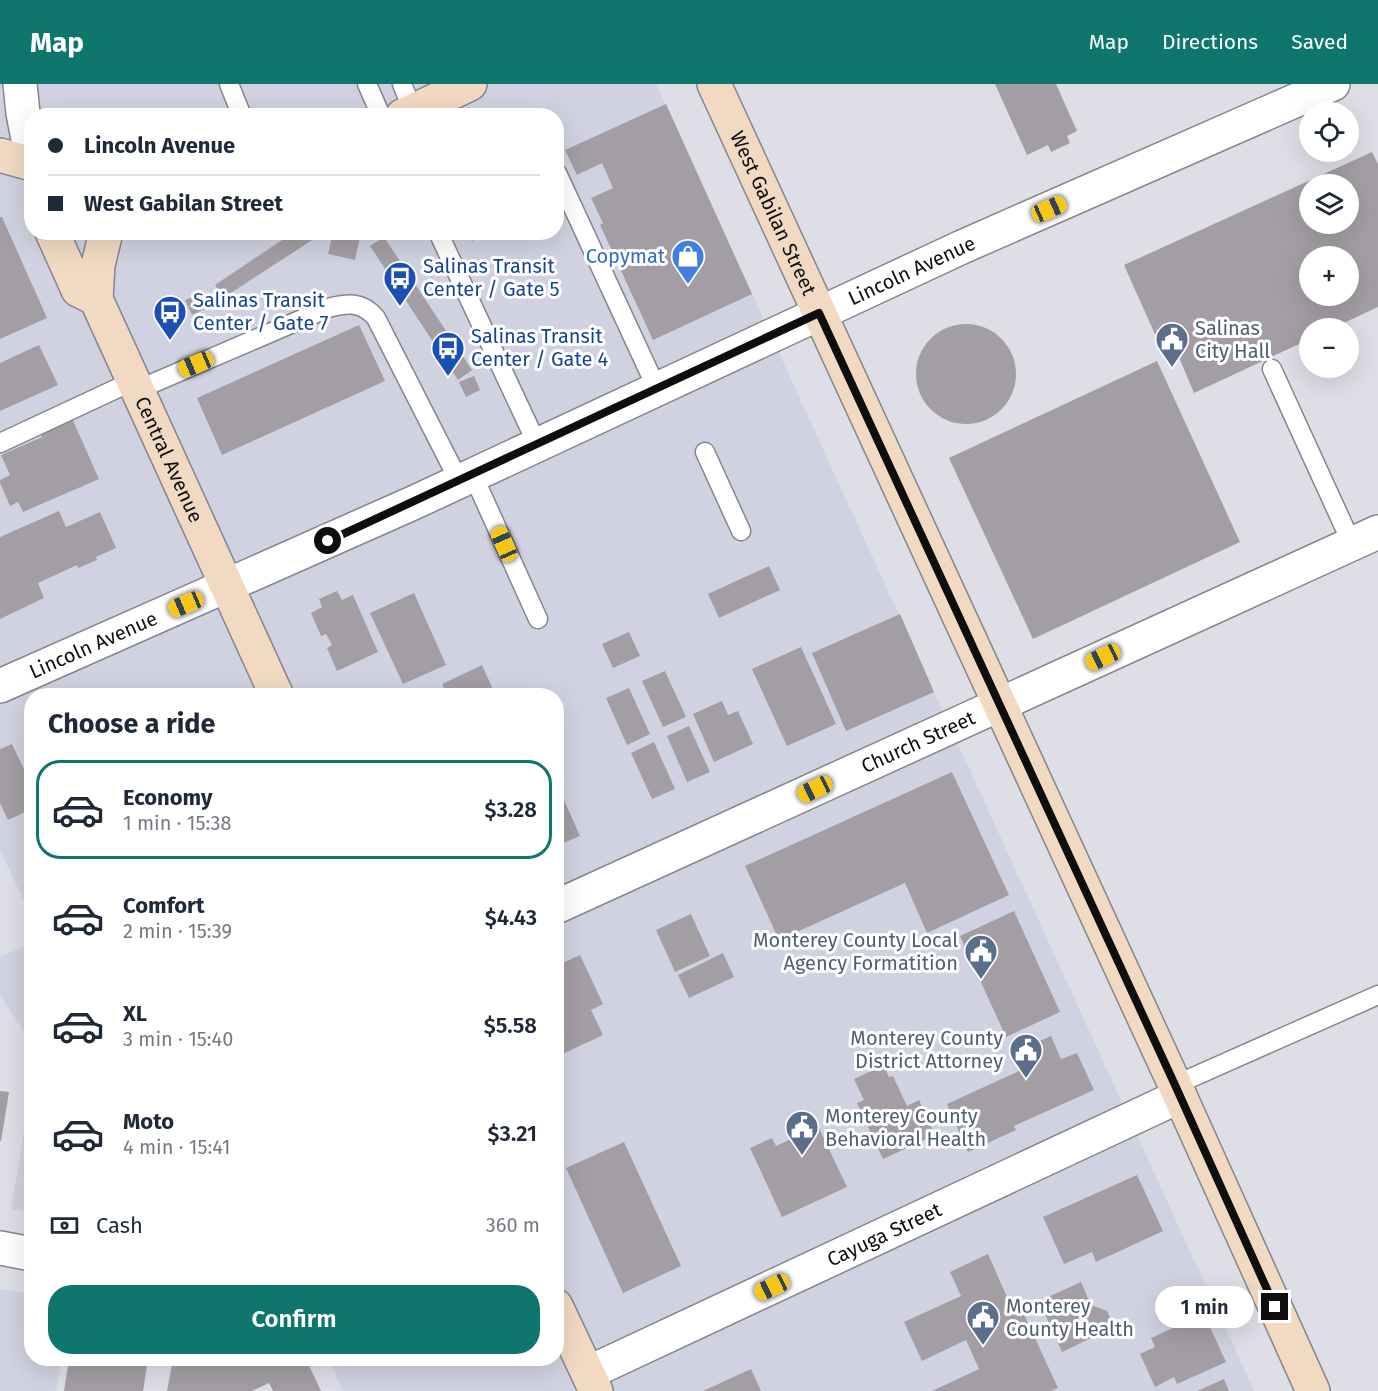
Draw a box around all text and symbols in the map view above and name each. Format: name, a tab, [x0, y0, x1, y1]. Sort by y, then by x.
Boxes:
text: Map	[30, 26, 84, 59]
text: Map	[1089, 29, 1129, 55]
text: Directions	[1162, 29, 1258, 55]
text: Saved	[1291, 29, 1348, 55]
map controls	[1299, 102, 1359, 378]
button: locate	[1299, 102, 1359, 162]
street label: West Gabilan Street	[725, 127, 822, 300]
text: Lincoln Avenue	[84, 132, 235, 159]
button: layers	[1299, 174, 1359, 234]
text: West Gabilan Street	[84, 190, 283, 217]
car	[1029, 193, 1069, 225]
street label: Lincoln Avenue	[844, 231, 979, 310]
shop icon: Copymat	[670, 238, 706, 285]
place label: Copymat	[586, 244, 666, 268]
button: +	[1299, 246, 1359, 306]
place label: Salinas Transit Center / Gate 5	[423, 254, 560, 301]
bus stop icon: Salinas Transit Center / Gate 5	[382, 260, 418, 307]
place label: Salinas Transit Center / Gate 7	[193, 288, 329, 335]
bus stop icon: Salinas Transit Center / Gate 7	[152, 294, 188, 341]
place label: Salinas City Hall	[1195, 316, 1270, 363]
button: −	[1299, 318, 1359, 378]
public building icon: Salinas City Hall	[1154, 321, 1190, 368]
place label: Salinas Transit Center / Gate 4	[471, 324, 609, 371]
bus stop icon: Salinas Transit Center / Gate 4	[430, 330, 466, 377]
car	[176, 349, 216, 379]
street label: Central Avenue	[130, 393, 208, 526]
car	[488, 524, 520, 564]
route start	[314, 527, 341, 554]
car	[166, 589, 206, 619]
street label: Lincoln Avenue	[26, 606, 161, 684]
car	[1083, 641, 1123, 673]
street label: Church Street	[857, 705, 979, 778]
text: Choose a ride	[48, 708, 215, 740]
car	[795, 773, 835, 805]
icon: car	[51, 783, 105, 837]
text: Economy	[123, 784, 212, 811]
text: $3.28	[485, 796, 537, 823]
text: 1 min · 15:38	[123, 811, 232, 835]
icon: car	[51, 891, 105, 945]
text: Comfort	[123, 892, 204, 919]
text: $4.43	[485, 904, 537, 931]
text: 2 min · 15:39	[123, 919, 232, 943]
place label: Monterey County Local Agency Formatition	[753, 928, 958, 975]
public building icon: Monterey County Local Agency Formatition	[963, 933, 999, 980]
icon: car	[51, 999, 105, 1053]
text: XL	[123, 1000, 147, 1027]
text: $5.58	[484, 1012, 537, 1039]
place label: Monterey County District Attorney	[850, 1026, 1003, 1073]
text: 3 min · 15:40	[123, 1027, 233, 1051]
public building icon: Monterey County District Attorney	[1008, 1032, 1044, 1079]
place label: Monterey County Behavioral Health	[825, 1104, 986, 1151]
icon: car	[51, 1107, 105, 1161]
text: Moto	[123, 1108, 174, 1135]
public building icon: Monterey County Behavioral Health	[784, 1109, 820, 1156]
text: $3.21	[488, 1120, 537, 1147]
text: 4 min · 15:41	[123, 1135, 230, 1159]
street label: Cayuga Street	[823, 1197, 946, 1271]
icon: cash	[48, 1209, 81, 1242]
text: Cash	[96, 1212, 143, 1239]
text: 360 m	[486, 1213, 540, 1237]
car	[752, 1271, 792, 1303]
button: Confirm	[48, 1285, 540, 1354]
callout: 1 min	[1155, 1286, 1254, 1328]
route end	[1261, 1293, 1288, 1320]
place label: Monterey County Health	[1006, 1294, 1134, 1341]
text: 1 min	[1180, 1295, 1229, 1319]
public building icon: Monterey County Health	[965, 1299, 1001, 1346]

